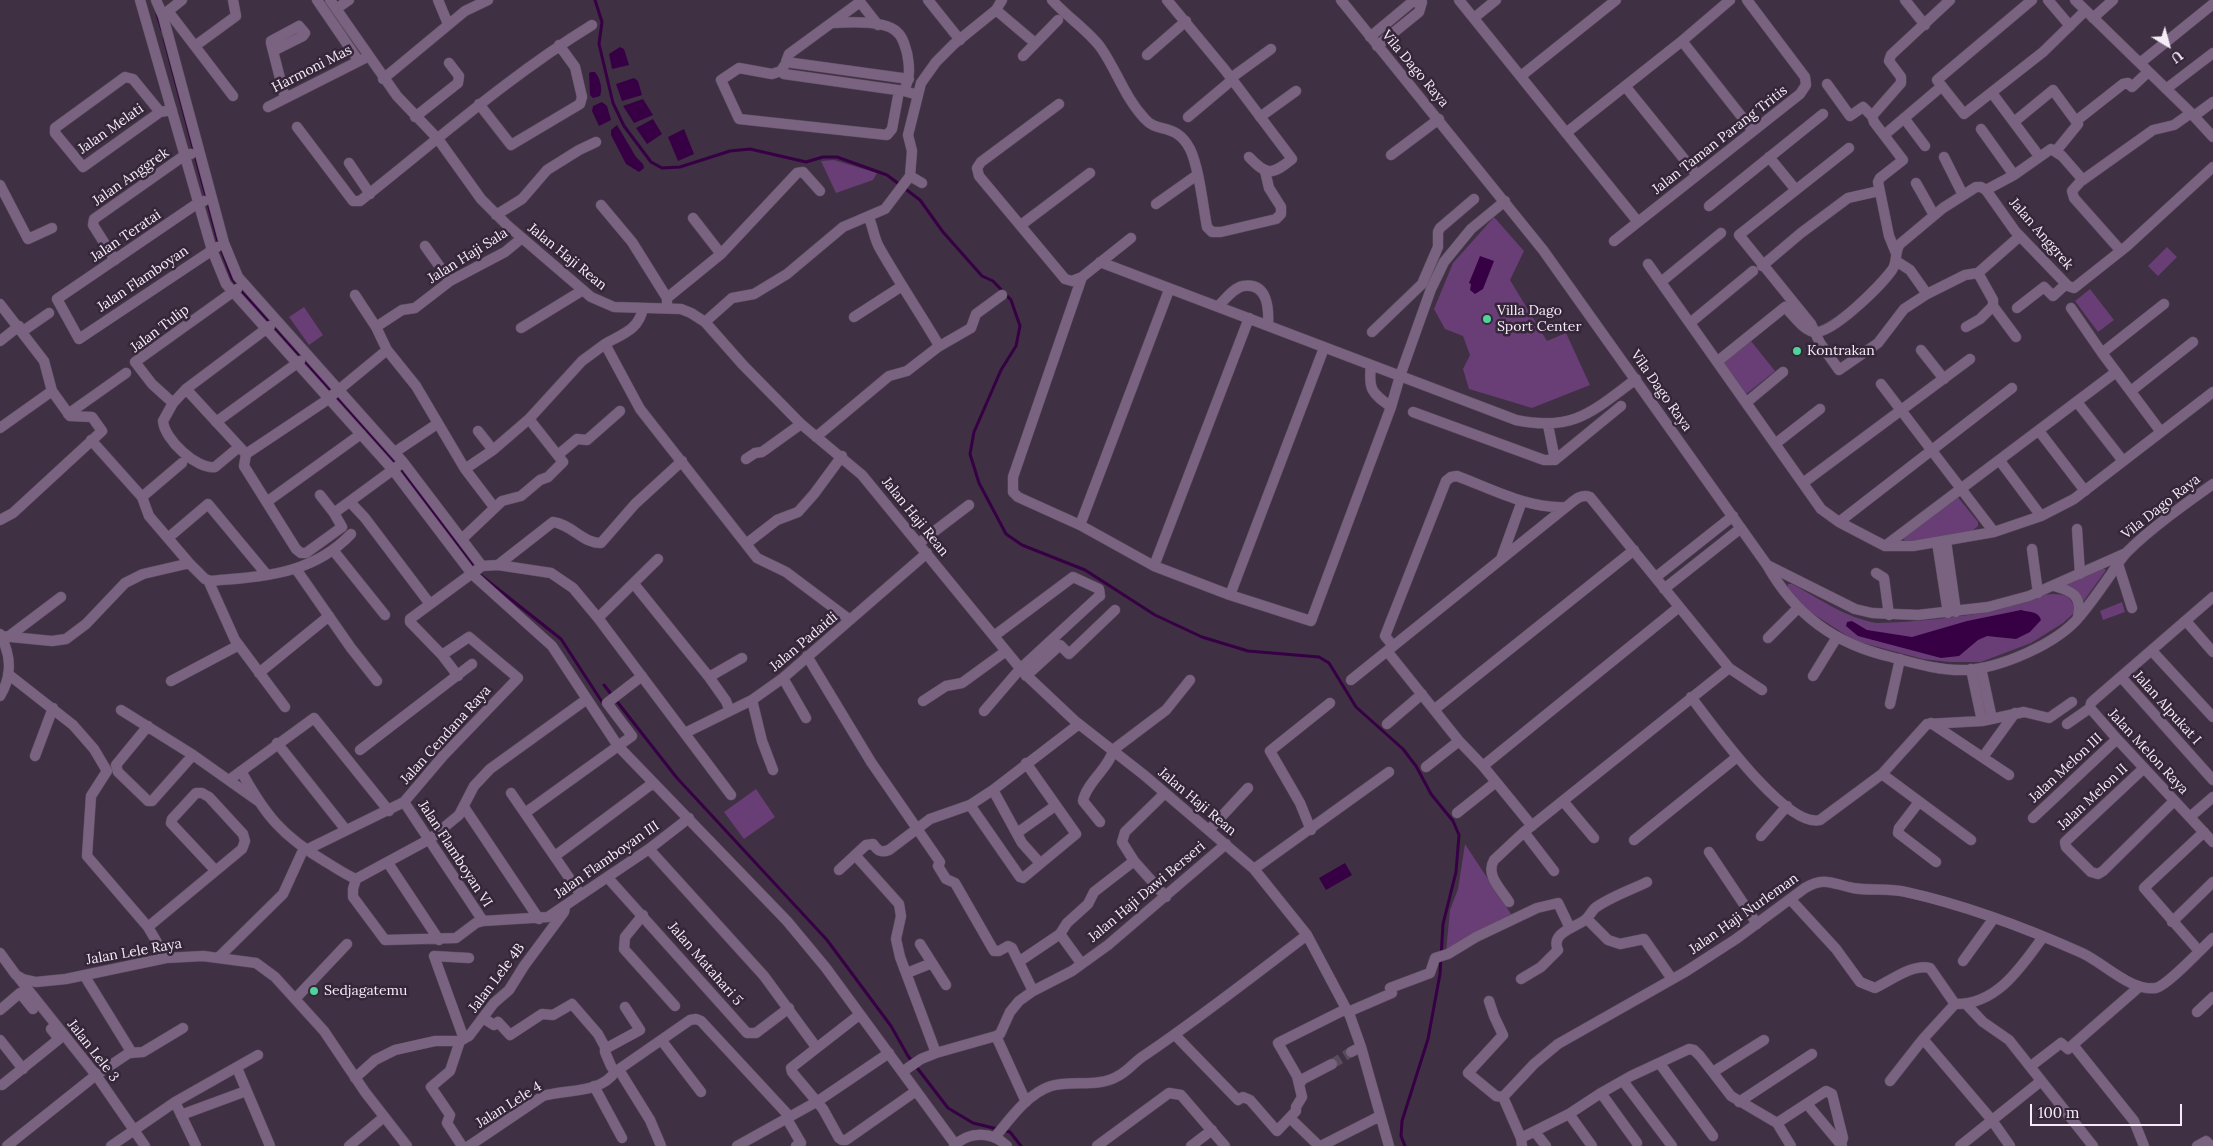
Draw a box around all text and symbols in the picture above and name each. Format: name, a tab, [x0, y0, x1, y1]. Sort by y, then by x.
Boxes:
north arrow	[2143, 20, 2193, 70]
street label: Vila Dago Raya	[1378, 27, 1452, 111]
street label: Harmoni Mas	[269, 42, 355, 96]
text: U	[2167, 47, 2187, 67]
street label: Jalan Taman Parang Tritis	[1649, 82, 1791, 198]
street label: Jalan Melati	[75, 100, 147, 158]
street label: Jalan Anggrek	[90, 145, 172, 209]
street label: Jalan Anggrek	[2005, 195, 2077, 273]
street label: Jalan Teratai	[88, 206, 164, 266]
street label: Jalan Haji Rean	[524, 220, 610, 294]
street label: Jalan Haji Sala	[425, 225, 511, 287]
street label: Jalan Flamboyan	[94, 242, 192, 316]
street label: Jalan Tulip	[128, 302, 192, 356]
place label: Villa Dago Sport Center	[1497, 303, 1581, 336]
marker: Villa Dago Sport Center	[1481, 313, 1493, 325]
place label: Kontrakan	[1807, 343, 1875, 359]
marker: Kontrakan	[1791, 345, 1803, 357]
street label: Vila Dago Raya	[1627, 347, 1695, 435]
street label: Vila Dago Raya	[2118, 471, 2204, 543]
street label: Jalan Haji Rean	[878, 474, 952, 560]
street label: Jalan Padaidi	[767, 609, 841, 675]
street label: Jalan Alpukat I	[2130, 668, 2204, 748]
street label: Jalan Cendana Raya	[397, 682, 495, 788]
street label: Jalan Melon Raya	[2104, 706, 2192, 798]
street label: Jalan Melon III	[2026, 730, 2106, 806]
street label: Jalan Melon II	[2055, 760, 2131, 834]
street label: Jalan Haji Rean	[1155, 764, 1239, 840]
street label: Jalan Flamboyan VI	[414, 798, 496, 910]
street label: Jalan Flamboyan III	[551, 818, 663, 902]
street label: Jalan Haji Dawi Berseri	[1085, 838, 1209, 946]
street label: Jalan Haji Nurleman	[1686, 870, 1802, 958]
street label: Jalan Matahari 5	[664, 919, 746, 1009]
street label: Jalan Lele Raya	[85, 935, 183, 969]
street label: Jalan Lele 4B	[465, 940, 529, 1016]
place label: Sedjagatemu	[324, 983, 407, 999]
marker: Sedjagatemu	[308, 985, 320, 997]
street label: Jalan Lele 3	[64, 1017, 122, 1085]
street label: Jalan Lele 4	[473, 1078, 545, 1132]
scale bar	[2033, 1094, 2186, 1126]
text: 100 m	[2038, 1103, 2079, 1122]

